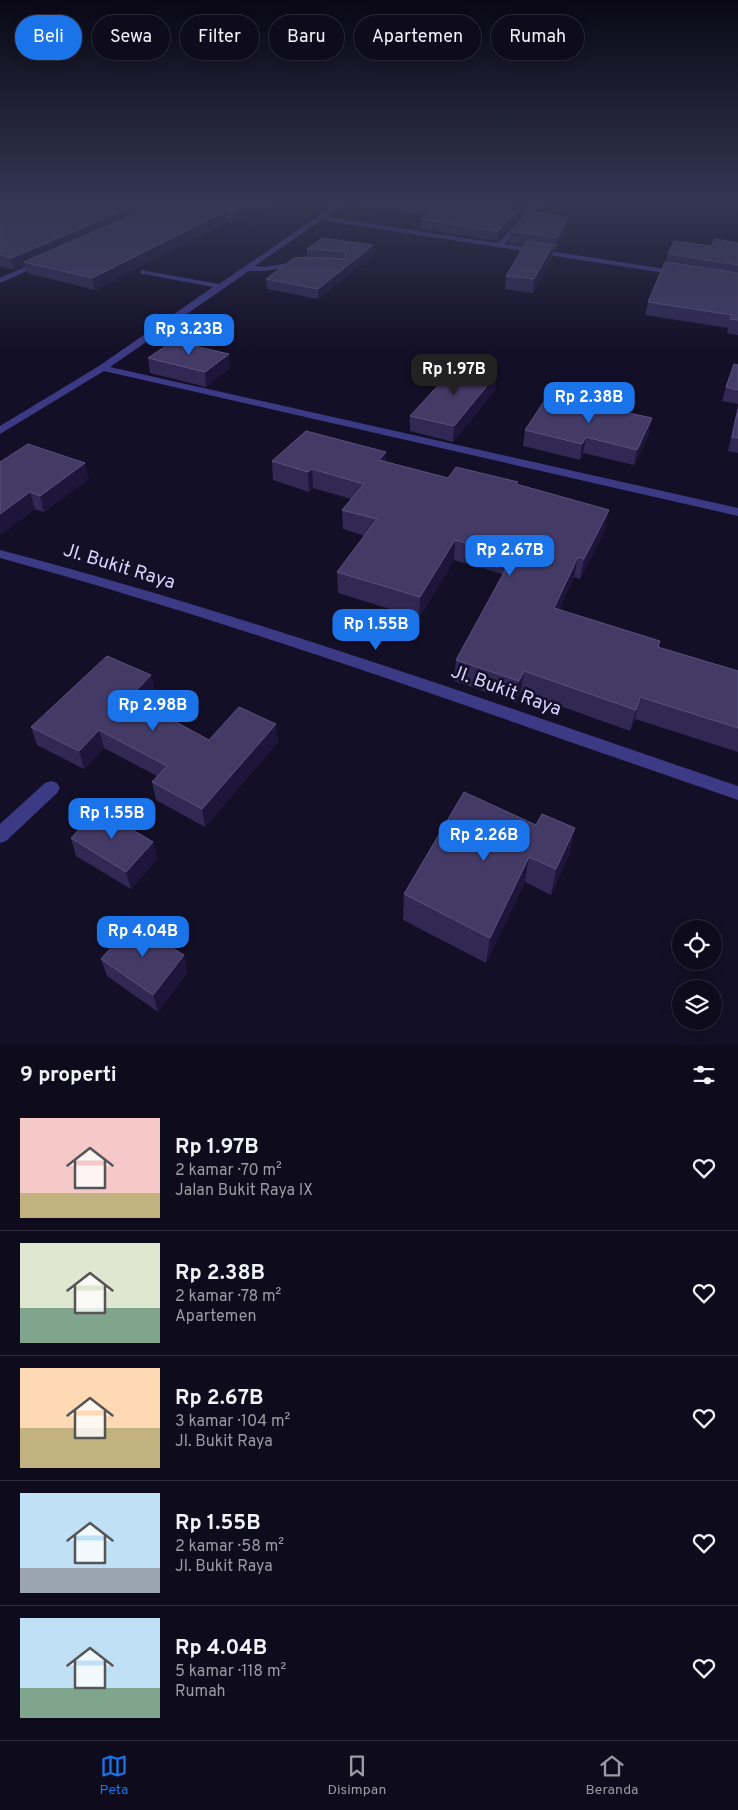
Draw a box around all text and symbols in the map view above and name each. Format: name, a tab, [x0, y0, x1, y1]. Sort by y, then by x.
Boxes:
chip: Beli	[15, 15, 82, 60]
chip: Sewa	[92, 15, 170, 60]
chip: Filter	[180, 15, 259, 60]
chip: Baru	[269, 15, 344, 60]
chip: Apartemen	[354, 15, 481, 60]
chip: Rumah	[491, 15, 584, 60]
pin: Rp 3.23B	[137, 314, 241, 356]
text: Rp 3.23B	[155, 320, 223, 340]
pin: Rp 1.97B	[402, 354, 506, 396]
text: Rp 1.97B	[422, 360, 486, 380]
pin: Rp 2.38B	[537, 382, 641, 424]
text: Rp 2.38B	[555, 388, 623, 408]
pin: Rp 2.67B	[458, 534, 562, 577]
street label: Jl. Bukit Raya	[60, 539, 178, 595]
text: Rp 2.67B	[476, 541, 544, 561]
pin: Rp 1.55B	[324, 608, 428, 651]
text: Rp 1.55B	[343, 615, 409, 635]
street label: Jl. Bukit Raya	[447, 660, 565, 722]
pin: Rp 2.98B	[101, 690, 205, 732]
text: Rp 2.98B	[119, 696, 187, 716]
pin: Rp 1.55B	[60, 798, 164, 840]
text: Rp 1.55B	[79, 804, 145, 824]
pin: Rp 2.26B	[432, 820, 536, 862]
text: Rp 2.26B	[450, 826, 518, 846]
pin: Rp 4.04B	[91, 916, 195, 958]
map controls	[672, 920, 722, 1030]
button: locate	[672, 920, 722, 970]
text: Rp 4.04B	[108, 922, 178, 942]
button: layers	[672, 980, 722, 1030]
icon: filters	[690, 1061, 718, 1089]
text: 9 properti	[20, 1062, 117, 1089]
text: Rp 1.97B	[175, 1134, 259, 1161]
icon: home	[60, 1138, 120, 1198]
icon: heart	[690, 1154, 718, 1182]
text: 2 kamar · 70 m²	[175, 1161, 282, 1181]
text: Jalan Bukit Raya IX	[175, 1181, 313, 1201]
text: Rp 2.38B	[175, 1260, 265, 1287]
icon: home	[60, 1263, 120, 1323]
icon: heart	[690, 1279, 718, 1307]
text: 2 kamar · 78 m²	[175, 1287, 281, 1307]
text: Apartemen	[175, 1307, 256, 1327]
text: Rp 2.67B	[175, 1385, 263, 1412]
icon: home	[60, 1388, 120, 1448]
icon: heart	[690, 1404, 718, 1432]
text: 3 kamar · 104 m²	[175, 1412, 290, 1432]
text: Jl. Bukit Raya	[175, 1432, 273, 1452]
text: Rp 1.55B	[175, 1510, 261, 1537]
icon: home	[60, 1513, 120, 1573]
icon: heart	[690, 1529, 718, 1557]
text: 2 kamar · 58 m²	[175, 1537, 284, 1557]
text: Jl. Bukit Raya	[175, 1557, 273, 1577]
text: Rp 4.04B	[175, 1635, 267, 1662]
icon: home	[60, 1638, 120, 1698]
icon: heart	[690, 1654, 718, 1682]
text: 5 kamar · 118 m²	[175, 1662, 286, 1682]
text: Rumah	[175, 1682, 226, 1702]
tab: Peta	[100, 1752, 128, 1799]
tab: Disimpan	[327, 1752, 386, 1799]
tab: Beranda	[585, 1752, 638, 1799]

